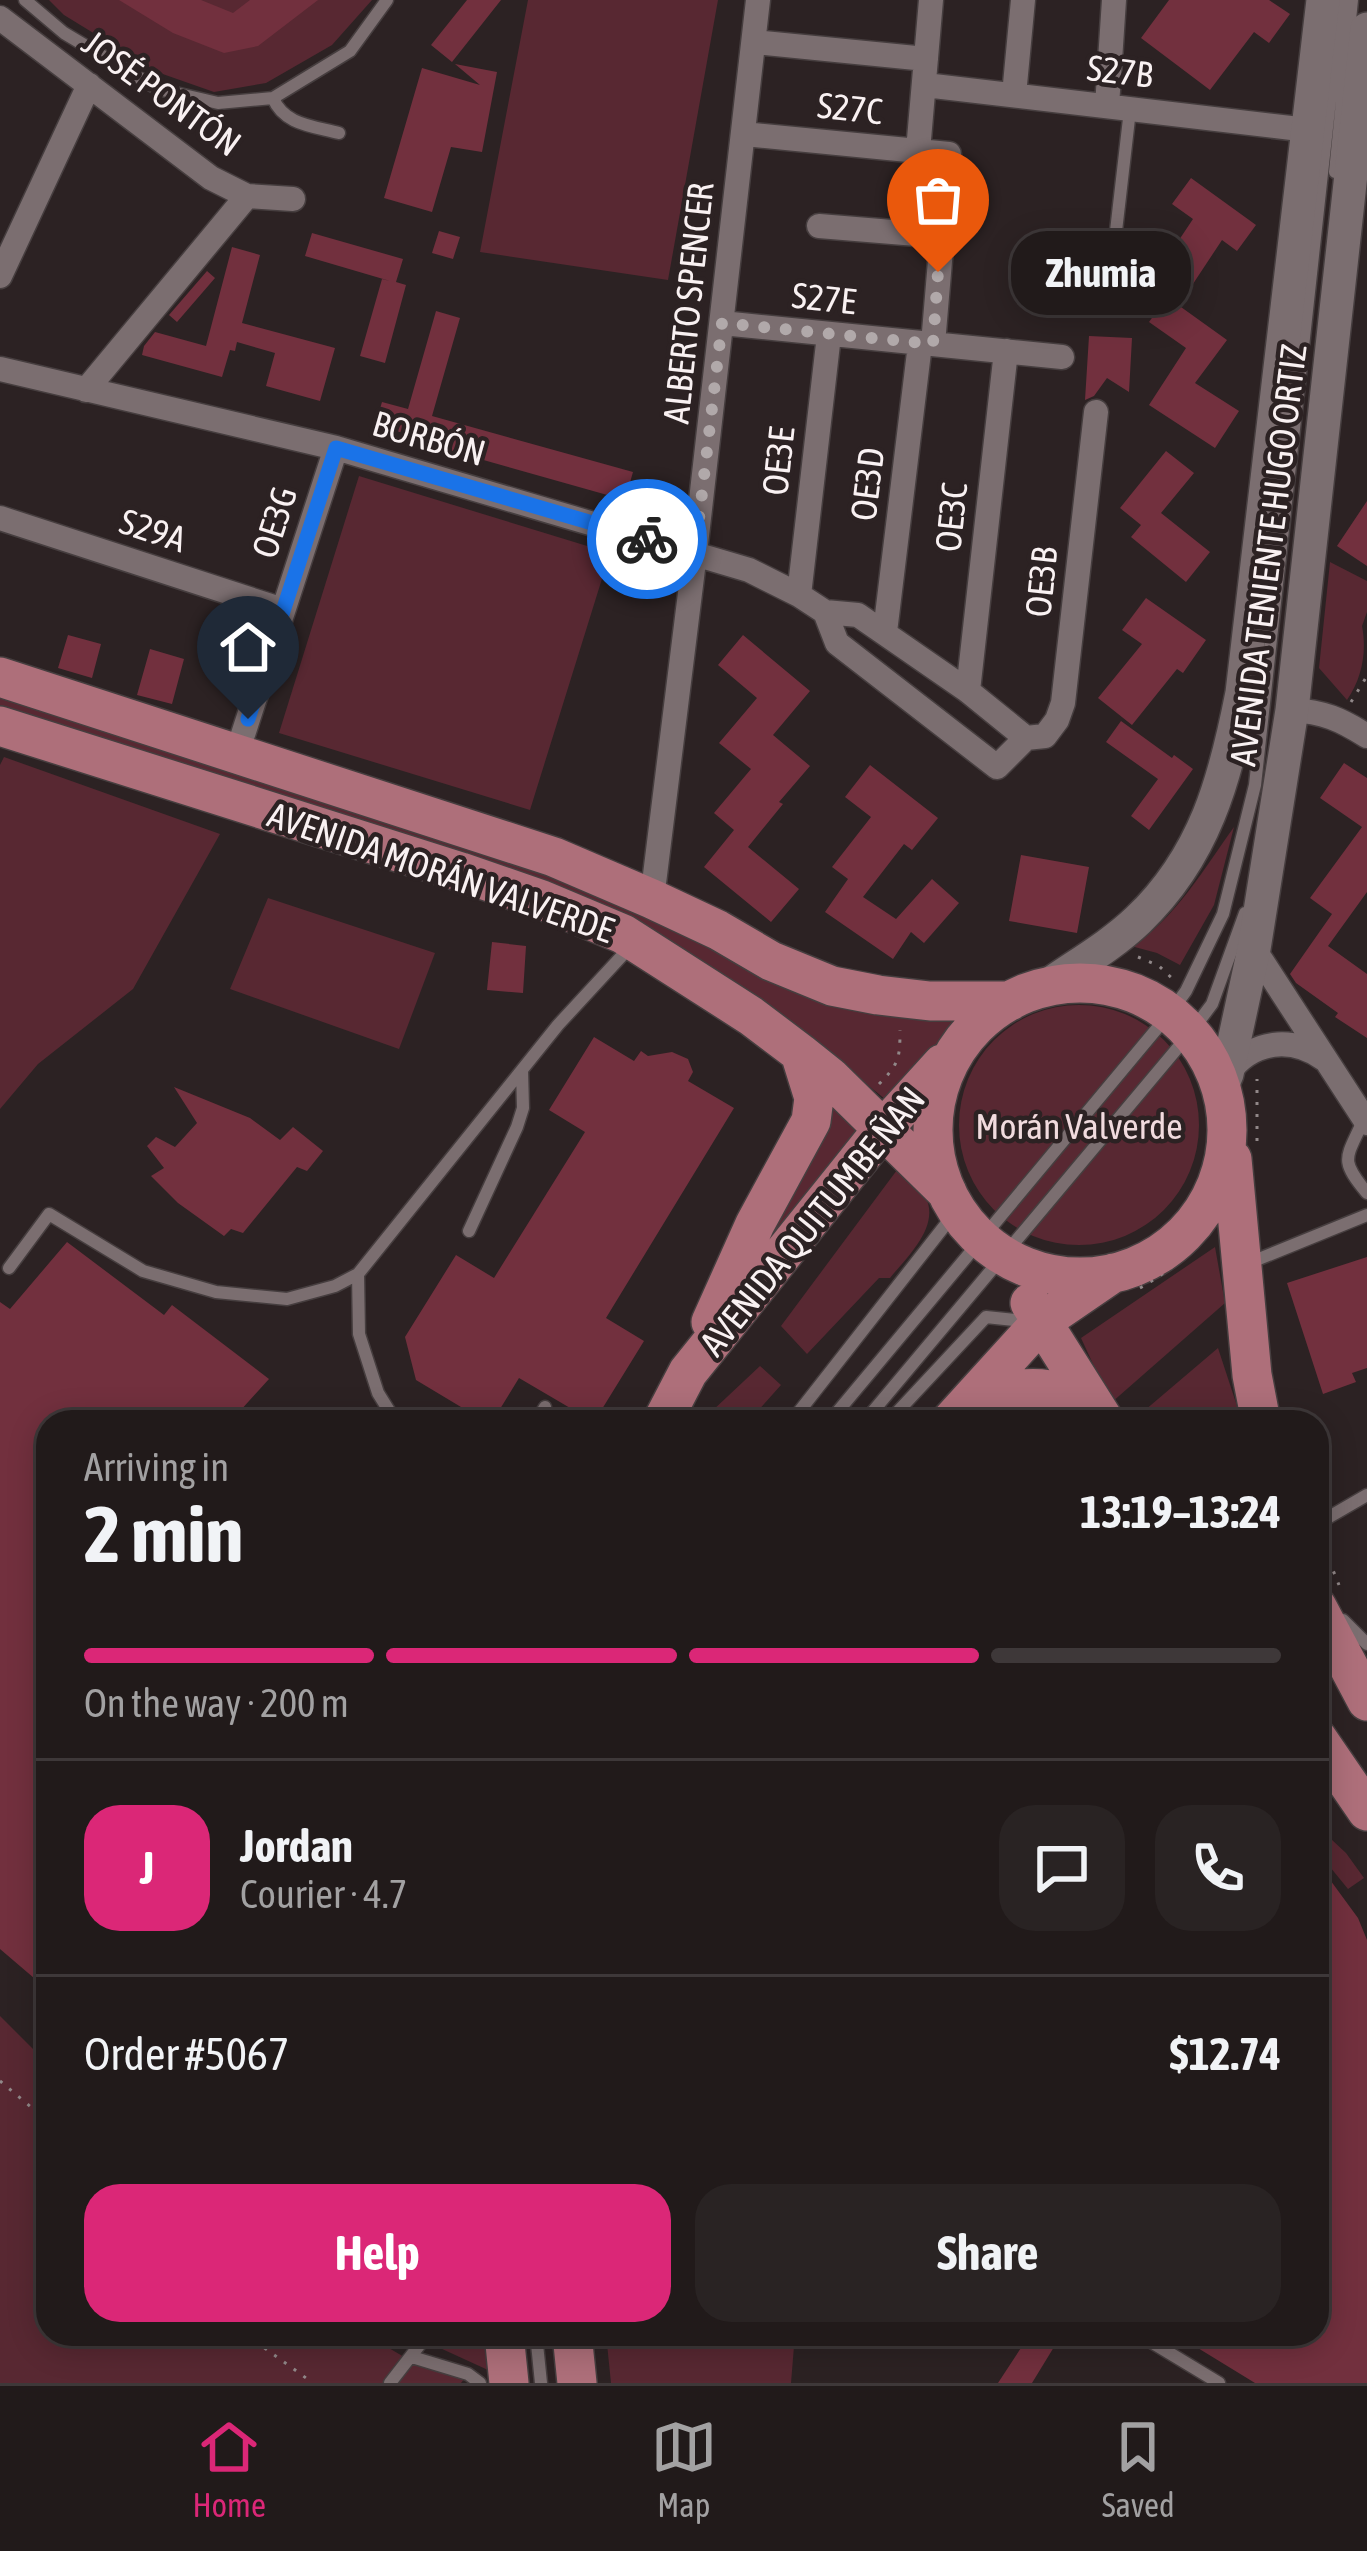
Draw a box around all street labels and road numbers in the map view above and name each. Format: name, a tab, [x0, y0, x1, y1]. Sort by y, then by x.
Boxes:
street label: JOSÉ PONTÓN	[75, 22, 249, 164]
street label: S27B	[1085, 46, 1155, 96]
street label: S27C	[815, 84, 885, 132]
street label: ALBERTO SPENCER	[654, 181, 722, 425]
street label: S27E	[790, 274, 858, 322]
street label: AVENIDA TENIENTE HUGO ORTIZ	[1221, 342, 1315, 768]
street label: BORBÓN	[368, 402, 490, 474]
street label: OE3E	[754, 425, 802, 497]
street label: OE3D	[842, 445, 892, 523]
street label: OE3C	[926, 480, 976, 554]
street label: OE3G	[243, 481, 305, 563]
street label: S29A	[115, 500, 191, 560]
street label: OE3B	[1016, 545, 1066, 619]
street label: AVENIDA MORÁN VALVERDE	[263, 793, 619, 951]
street label: AVENIDA QUITUMBE ÑAN	[691, 1078, 933, 1364]

